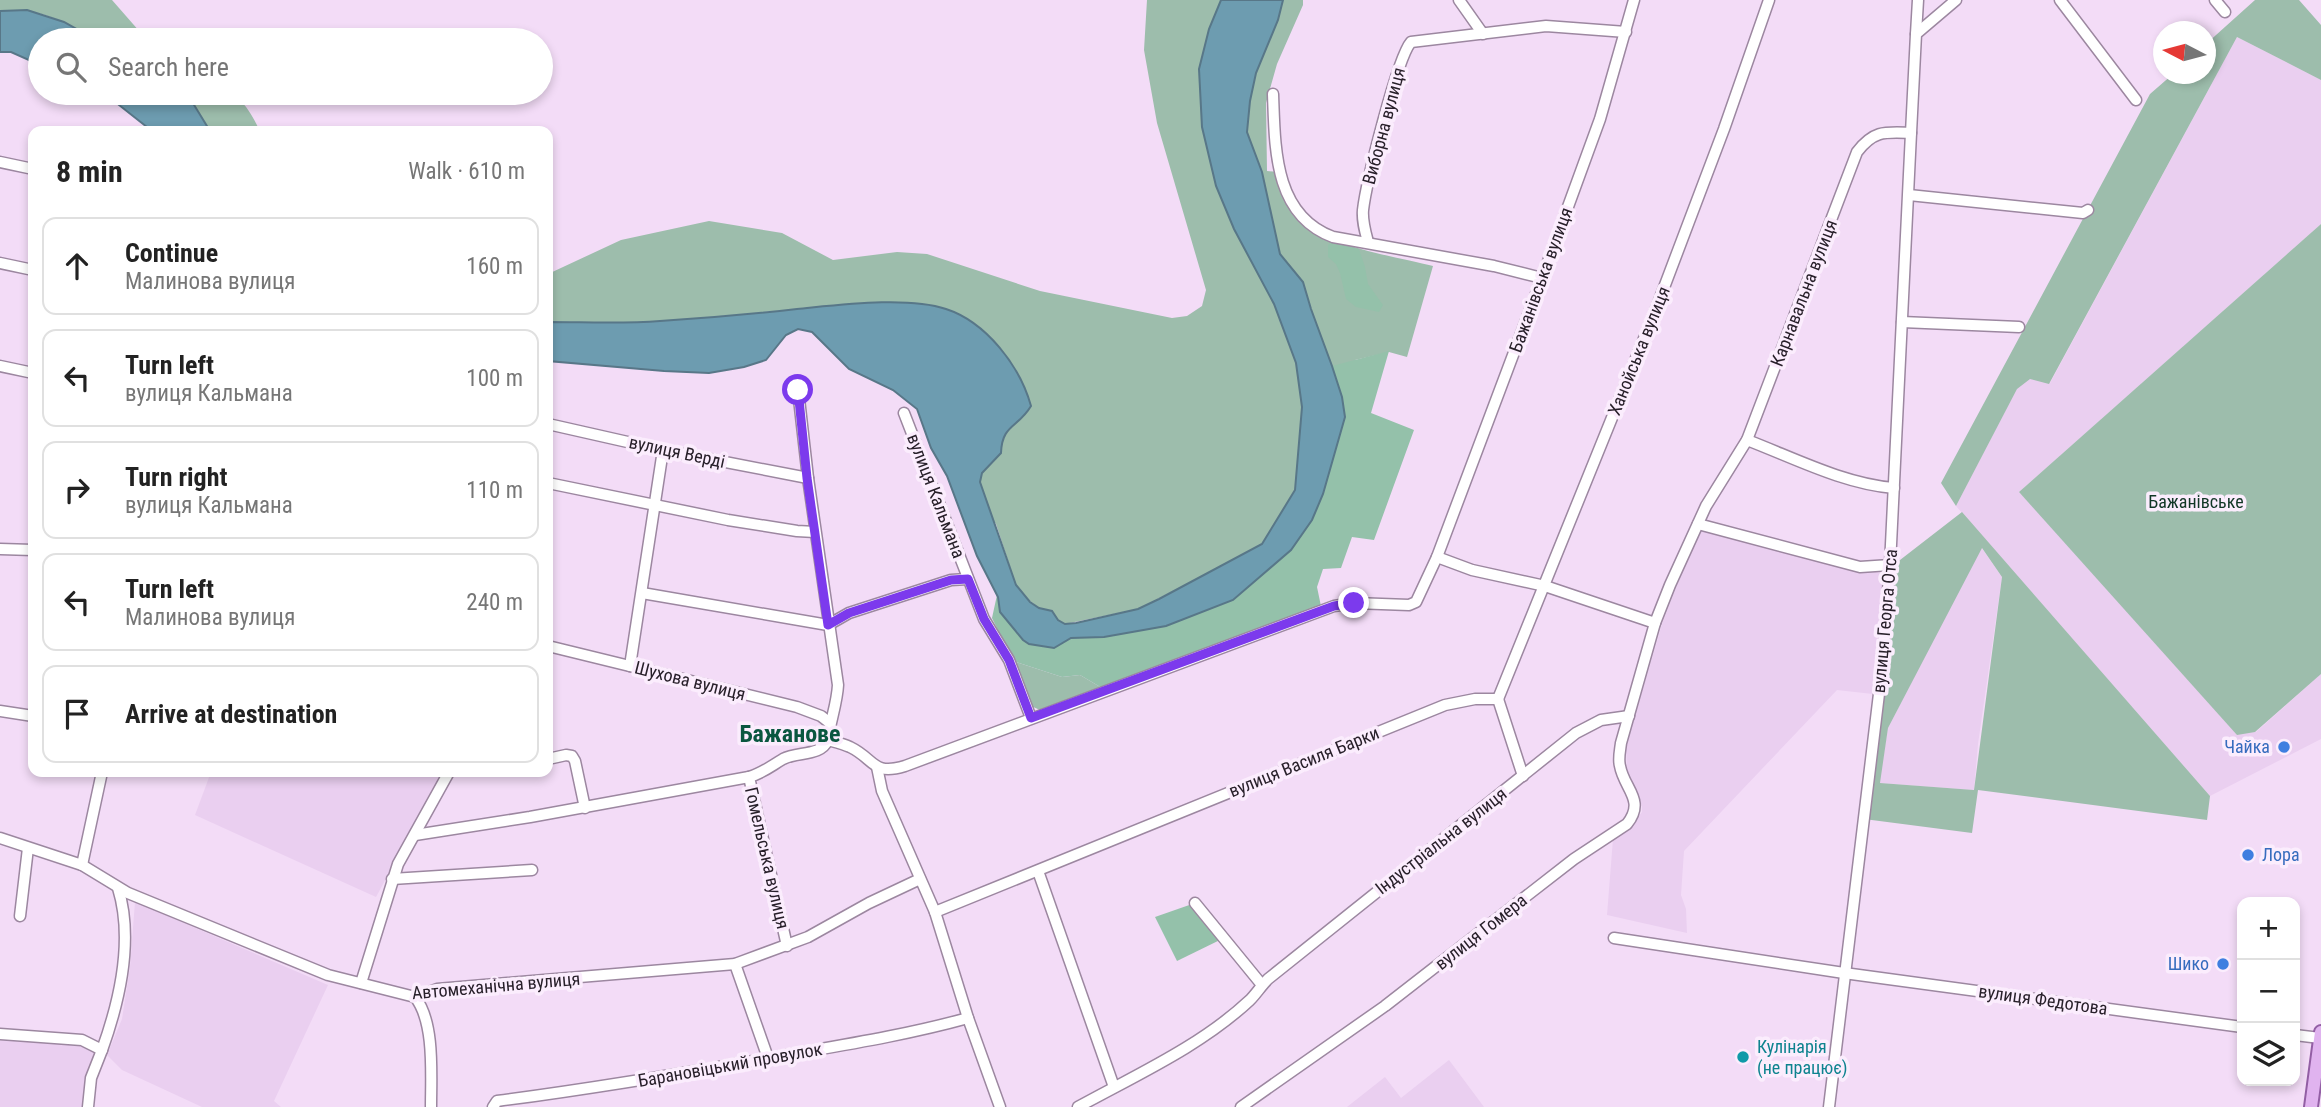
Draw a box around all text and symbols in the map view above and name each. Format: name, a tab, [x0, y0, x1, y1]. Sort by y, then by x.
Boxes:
north arrow	[2153, 21, 2216, 84]
search box	[28, 28, 553, 105]
icon: search	[52, 48, 90, 86]
text: Search here	[108, 52, 229, 82]
street label: Виборна вулиця	[1358, 65, 1409, 187]
text: 8 min	[56, 154, 123, 189]
text: Walk · 610 m	[408, 158, 525, 185]
street label: Бажанівська вулиця	[1505, 205, 1576, 355]
street label: Карнавальна вулиця	[1766, 216, 1841, 369]
text: Continue	[125, 238, 218, 268]
icon: ahead	[58, 247, 96, 285]
text: 160 m	[466, 253, 523, 280]
text: Малинова вулиця	[125, 268, 295, 295]
street label: Ханойська вулиця	[1603, 283, 1674, 418]
text: Turn left	[125, 350, 214, 380]
icon: left	[58, 359, 96, 397]
text: 100 m	[466, 365, 523, 392]
route start	[782, 374, 813, 405]
text: вулиця Кальмана	[125, 380, 293, 407]
street label: вулиця Верді	[627, 431, 727, 472]
street label: вулиця Кальмана	[903, 431, 970, 561]
text: Turn right	[125, 462, 227, 492]
icon: right	[58, 471, 96, 509]
text: 110 m	[466, 477, 523, 504]
park label: Бажанівське	[2148, 491, 2244, 512]
text: вулиця Кальмана	[125, 492, 293, 519]
street label: вулиця Георга Отса	[1868, 548, 1901, 694]
text: Turn left	[125, 574, 214, 604]
icon: left	[58, 583, 96, 621]
route end	[1338, 587, 1369, 618]
text: 240 m	[466, 589, 523, 616]
text: Малинова вулиця	[125, 604, 295, 631]
street label: Шухова вулиця	[633, 657, 748, 704]
icon: arrive	[58, 695, 96, 733]
text: Arrive at destination	[125, 699, 337, 729]
district label: Бажанове	[739, 720, 841, 748]
street label: вулиця Василя Барки	[1226, 722, 1382, 801]
place label: Чайка	[2224, 736, 2270, 757]
marker: Чайка	[2276, 739, 2292, 755]
street label: Індустріальна вулиця	[1371, 783, 1510, 898]
street label: Гомельська вулиця	[741, 785, 794, 931]
place label: Лора	[2262, 844, 2300, 865]
marker: Лора	[2240, 847, 2256, 863]
street label: вулиця Гомера	[1431, 889, 1531, 974]
map controls	[2237, 897, 2300, 1086]
button: +	[2237, 897, 2300, 960]
place label: Шико	[2168, 953, 2209, 974]
marker: Шико	[2215, 956, 2231, 972]
button: −	[2237, 960, 2300, 1023]
street label: Автомеханічна вулиця	[411, 968, 581, 1003]
street label: вулиця Федотова	[1977, 980, 2109, 1019]
button: layers	[2237, 1023, 2300, 1086]
place label: Кулінарія (не працює)	[1757, 1036, 1847, 1079]
street label: Барановіцький провулок	[636, 1038, 824, 1091]
marker: Кулінарія (не працює)	[1735, 1049, 1751, 1065]

